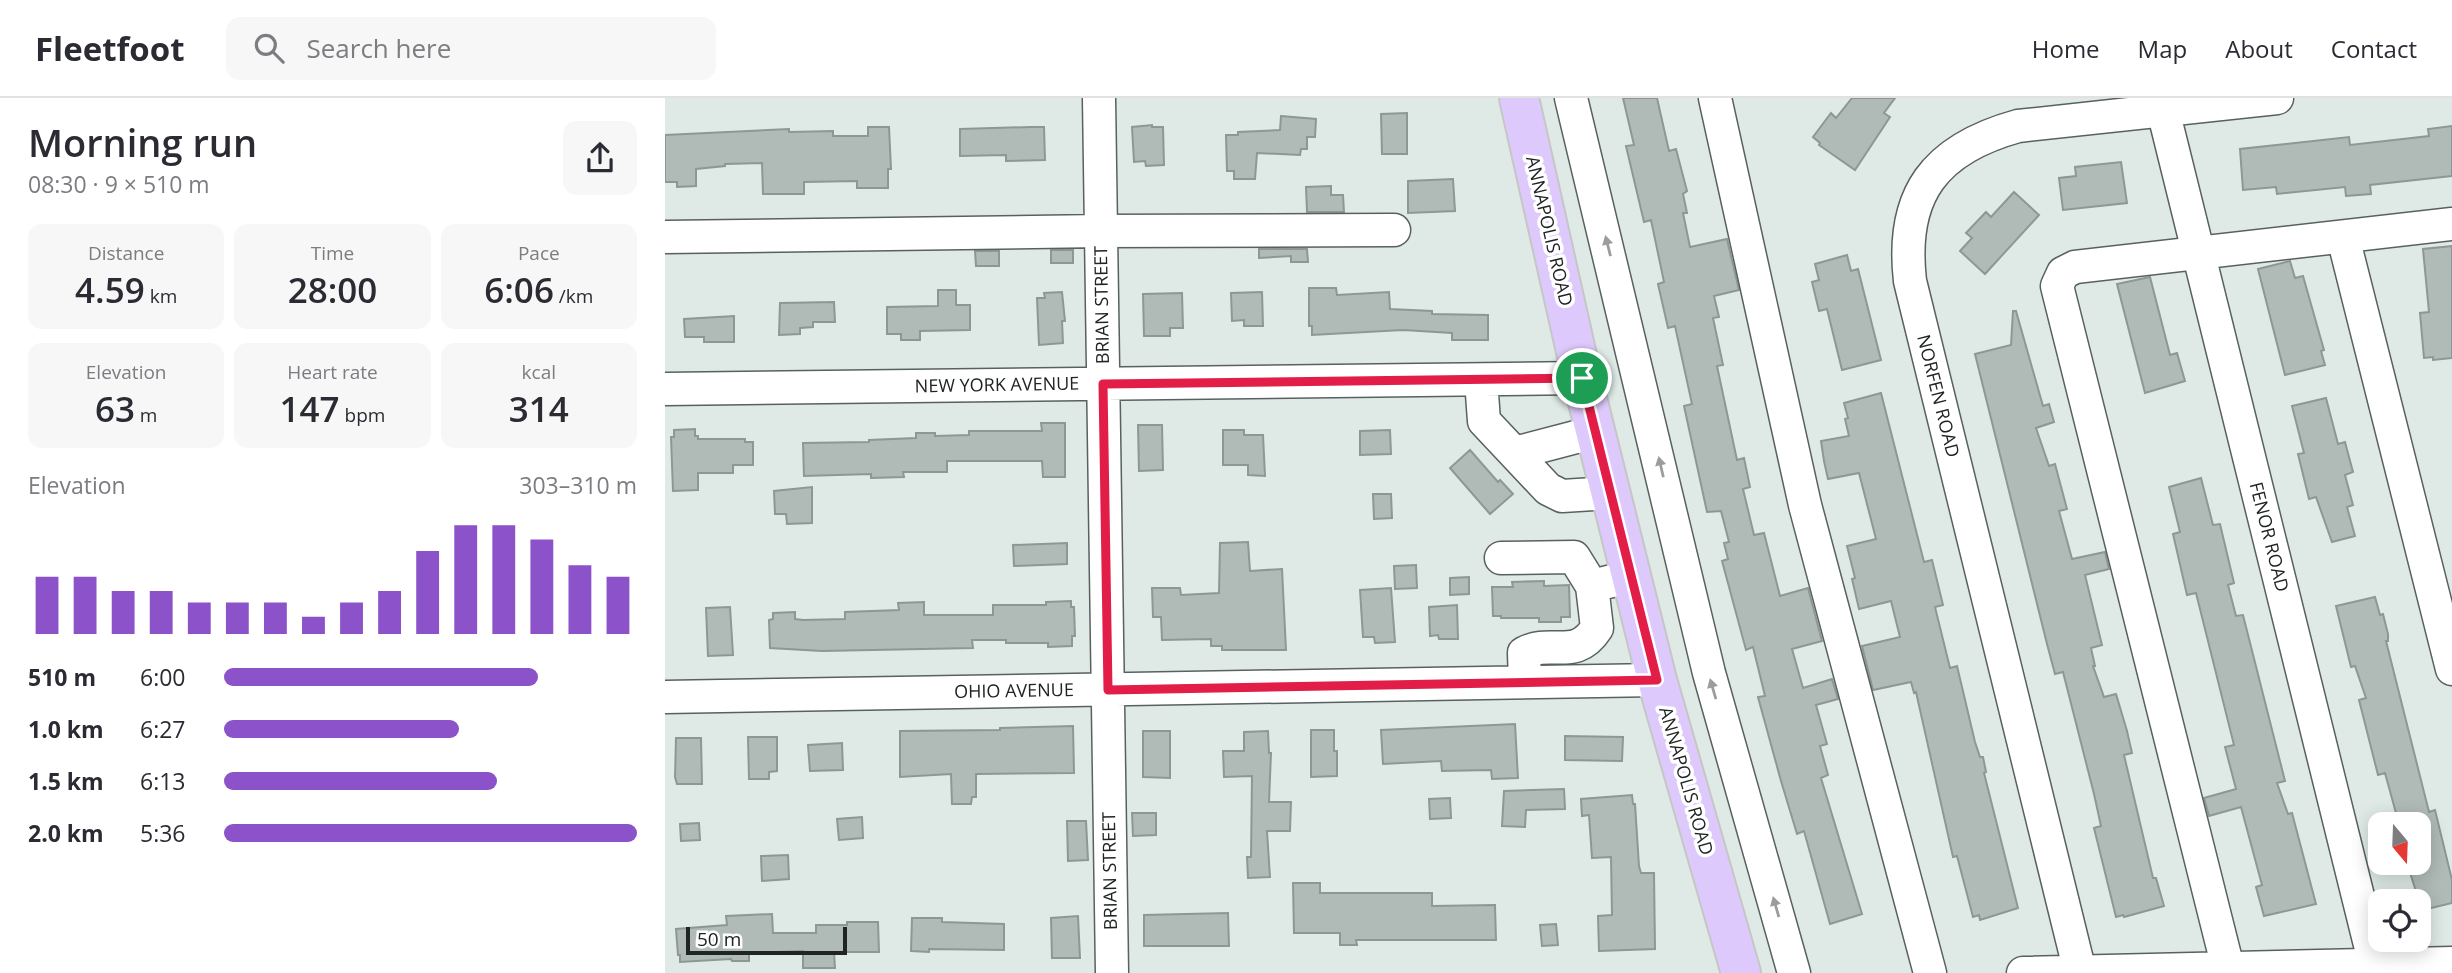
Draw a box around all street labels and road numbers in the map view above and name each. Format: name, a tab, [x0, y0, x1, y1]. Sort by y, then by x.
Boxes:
street label: ANNAPOLIS ROAD	[1521, 153, 1579, 308]
street label: BRIAN STREET	[1088, 246, 1114, 364]
street label: NORFEN ROAD	[1912, 332, 1966, 460]
street label: NEW YORK AVENUE	[915, 371, 1079, 397]
street label: FENOR ROAD	[2245, 479, 2295, 594]
street label: OHIO AVENUE	[954, 677, 1074, 703]
street label: ANNAPOLIS ROAD	[1654, 704, 1720, 858]
street label: BRIAN STREET	[1096, 812, 1122, 930]

